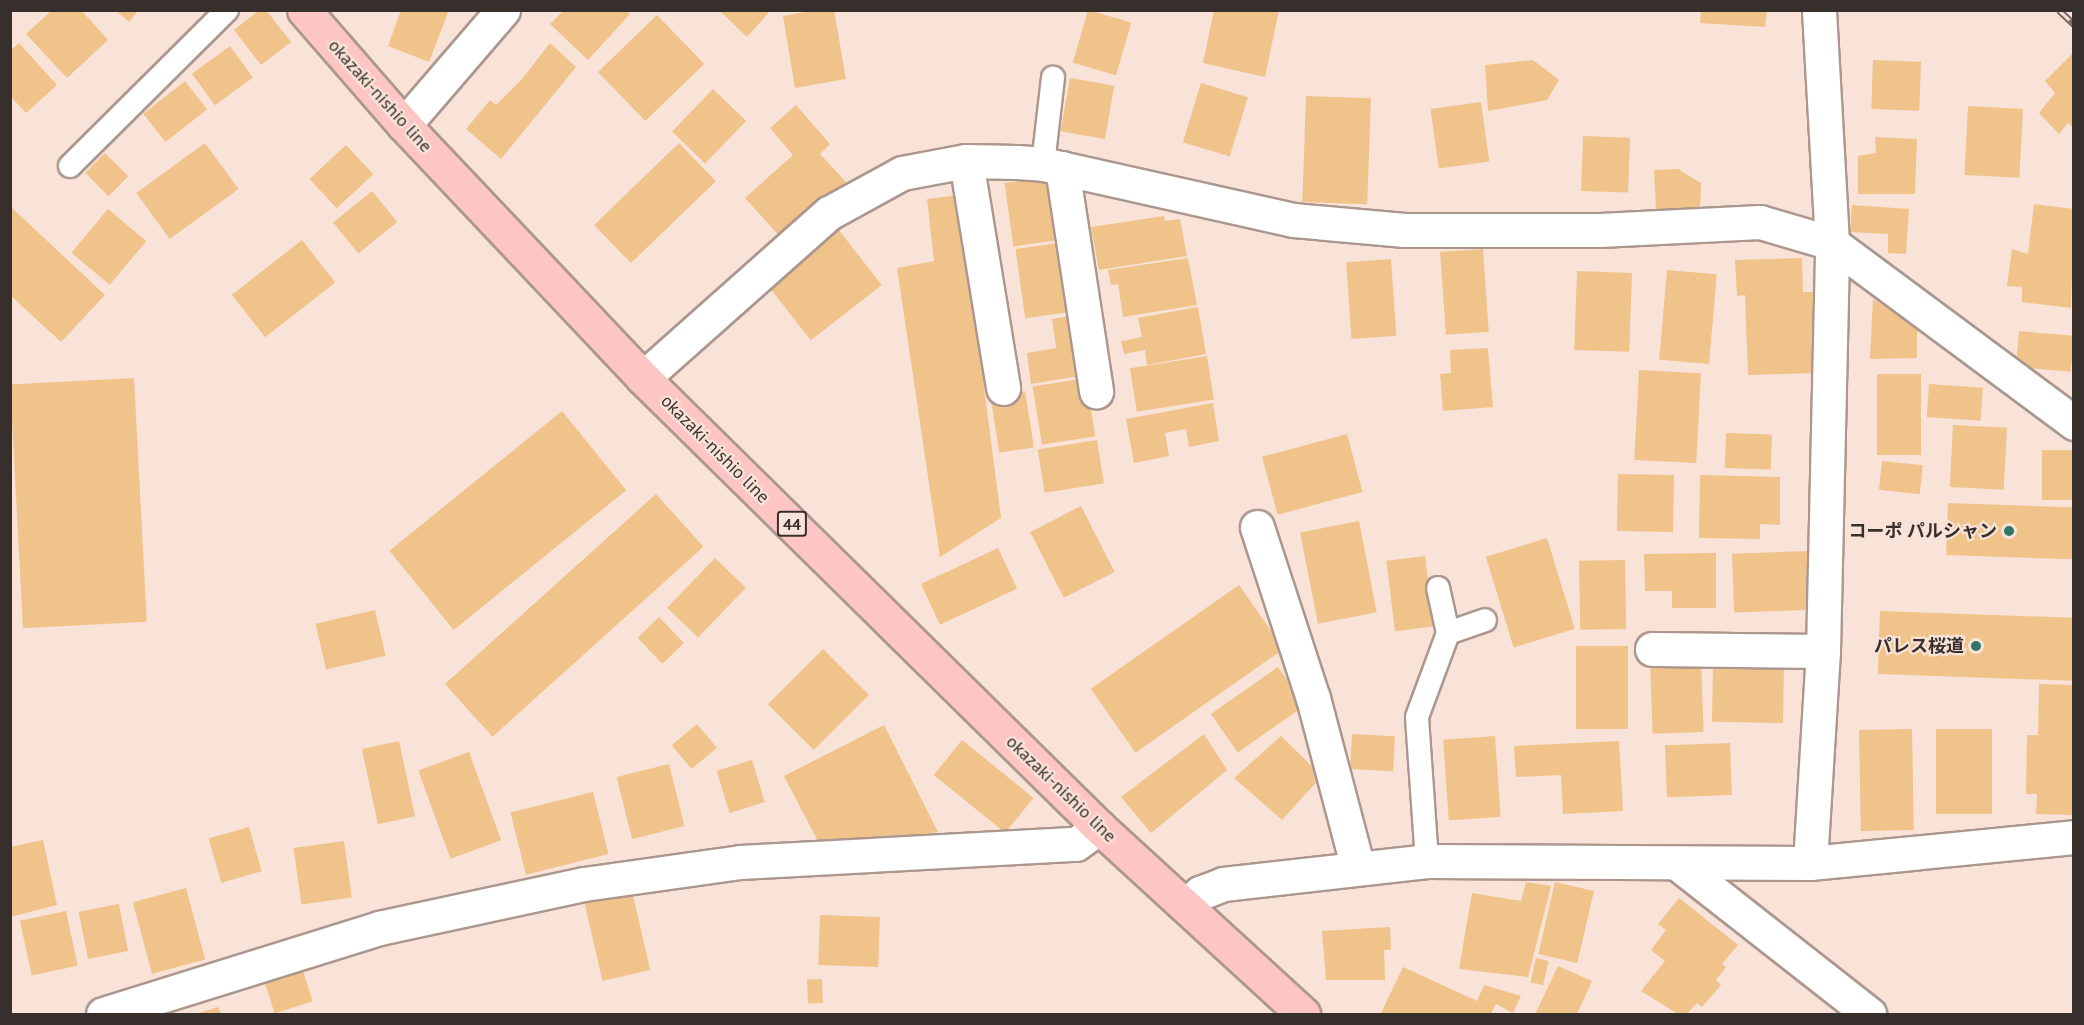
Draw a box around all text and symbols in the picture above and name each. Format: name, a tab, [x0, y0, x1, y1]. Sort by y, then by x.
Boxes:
street label: okazaki-nishio line	[324, 35, 436, 157]
street label: okazaki-nishio line	[656, 390, 774, 508]
road number: 44	[776, 511, 808, 537]
place label: コーポ パルシャン	[1848, 520, 1997, 542]
marker: コーポ パルシャン	[2002, 524, 2016, 538]
place label: パレス桜道	[1874, 635, 1964, 657]
marker: パレス桜道	[1969, 639, 1983, 653]
street label: okazaki-nishio line	[1002, 731, 1120, 847]

